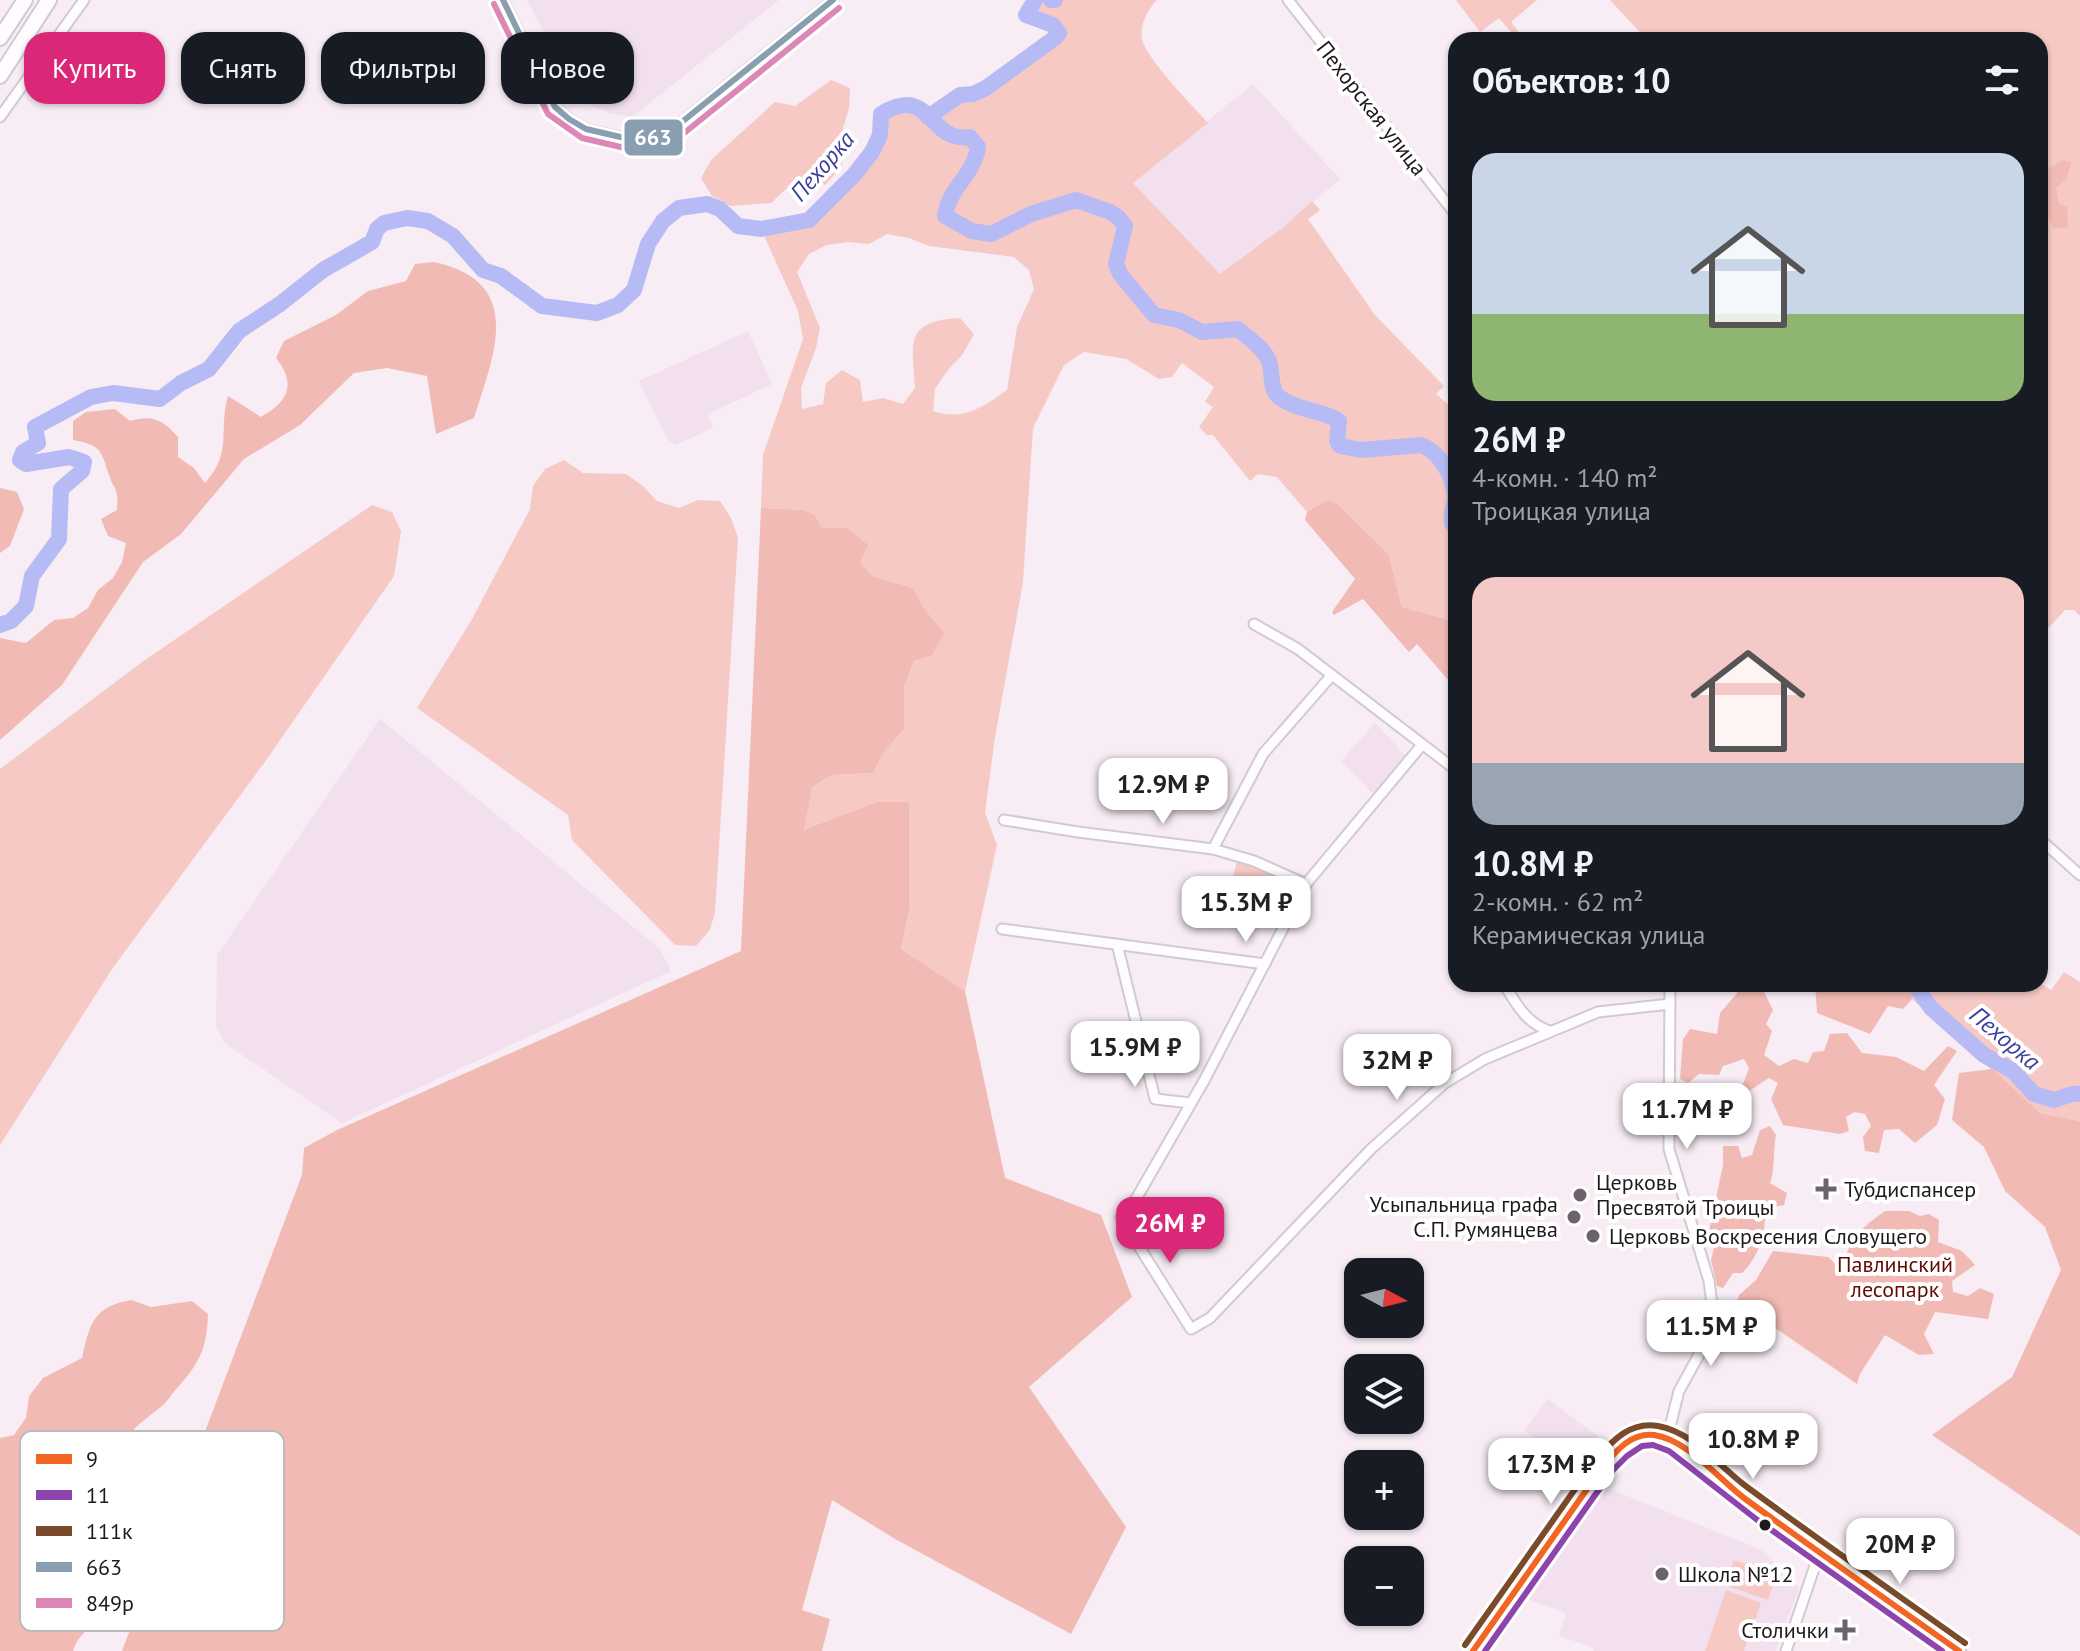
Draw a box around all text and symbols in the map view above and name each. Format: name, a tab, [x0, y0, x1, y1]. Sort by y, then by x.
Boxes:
chip: Купить	[24, 32, 165, 104]
chip: Снять	[181, 32, 305, 104]
chip: Фильтры	[321, 32, 485, 104]
chip: Новое	[501, 32, 634, 104]
street label: Пехорская улица	[1311, 35, 1433, 181]
text: Объектов: 10	[1472, 58, 1671, 102]
icon: filters	[1980, 58, 2024, 102]
line badge: 663	[623, 118, 684, 157]
text: 663	[634, 123, 672, 151]
water label: Пехорка	[783, 124, 861, 208]
icon: home	[1676, 205, 1820, 349]
text: 26M ₽	[1472, 417, 1566, 461]
text: 4-комн. · 140 m²	[1472, 461, 1658, 494]
text: Троицкая улица	[1472, 494, 1651, 527]
icon: home	[1676, 629, 1820, 773]
pin: 12.9M ₽	[1089, 758, 1237, 826]
text: 12.9M ₽	[1117, 767, 1209, 800]
text: 10.8M ₽	[1472, 841, 1593, 885]
pin: 15.3M ₽	[1172, 876, 1320, 944]
text: 15.3M ₽	[1200, 885, 1292, 918]
text: 2-комн. · 62 m²	[1472, 885, 1643, 918]
text: Керамическая улица	[1472, 918, 1705, 951]
water label: Пехорка	[1963, 999, 2047, 1077]
pin: 15.9M ₽	[1061, 1021, 1209, 1089]
text: 15.9M ₽	[1089, 1030, 1181, 1063]
pin: 32M ₽	[1341, 1034, 1453, 1102]
text: 32M ₽	[1361, 1043, 1433, 1076]
pin: 11.7M ₽	[1613, 1083, 1761, 1151]
text: 11.7M ₽	[1641, 1092, 1733, 1125]
place label: Церковь Пресвятой Троицы	[1596, 1168, 1774, 1221]
place label: Тубдиспансер	[1844, 1175, 1976, 1203]
marker: Тубдиспансер	[1815, 1178, 1837, 1200]
marker: Церковь Пресвятой Троицы	[1571, 1186, 1589, 1204]
place label: Усыпальница графа С.П. Румянцева	[1369, 1190, 1558, 1243]
pin: 26M ₽	[1114, 1197, 1226, 1265]
text: 26M ₽	[1134, 1206, 1206, 1239]
marker: Усыпальница графа С.П. Румянцева	[1565, 1208, 1583, 1226]
place label: Церковь Воскресения Словущего	[1609, 1222, 1927, 1250]
marker: Церковь Воскресения Словущего	[1584, 1227, 1602, 1245]
park label: Павлинский лесопарк	[1837, 1250, 1953, 1303]
north arrow	[1344, 1258, 1424, 1338]
map controls	[1344, 1258, 1424, 1626]
pin: 11.5M ₽	[1637, 1300, 1785, 1368]
text: 11.5M ₽	[1665, 1309, 1757, 1342]
button: layers	[1344, 1354, 1424, 1434]
pin: 10.8M ₽	[1679, 1413, 1827, 1481]
text: 10.8M ₽	[1707, 1422, 1799, 1455]
legend	[20, 1431, 284, 1631]
pin: 17.3M ₽	[1477, 1438, 1625, 1506]
text: 9	[86, 1445, 98, 1473]
text: 17.3M ₽	[1506, 1447, 1596, 1480]
button: +	[1344, 1450, 1424, 1530]
text: 11	[86, 1481, 110, 1509]
text: 111к	[86, 1517, 133, 1545]
unlabelled marker	[1757, 1517, 1773, 1533]
pin: 20M ₽	[1844, 1518, 1956, 1586]
text: 20M ₽	[1864, 1527, 1936, 1560]
button: −	[1344, 1546, 1424, 1626]
text: 663	[86, 1553, 122, 1581]
place label: Школа №12	[1678, 1560, 1794, 1588]
marker: Школа №12	[1653, 1565, 1671, 1583]
text: 849р	[86, 1589, 134, 1617]
place label: Столички	[1741, 1616, 1829, 1644]
marker: Столички	[1836, 1621, 1854, 1639]

